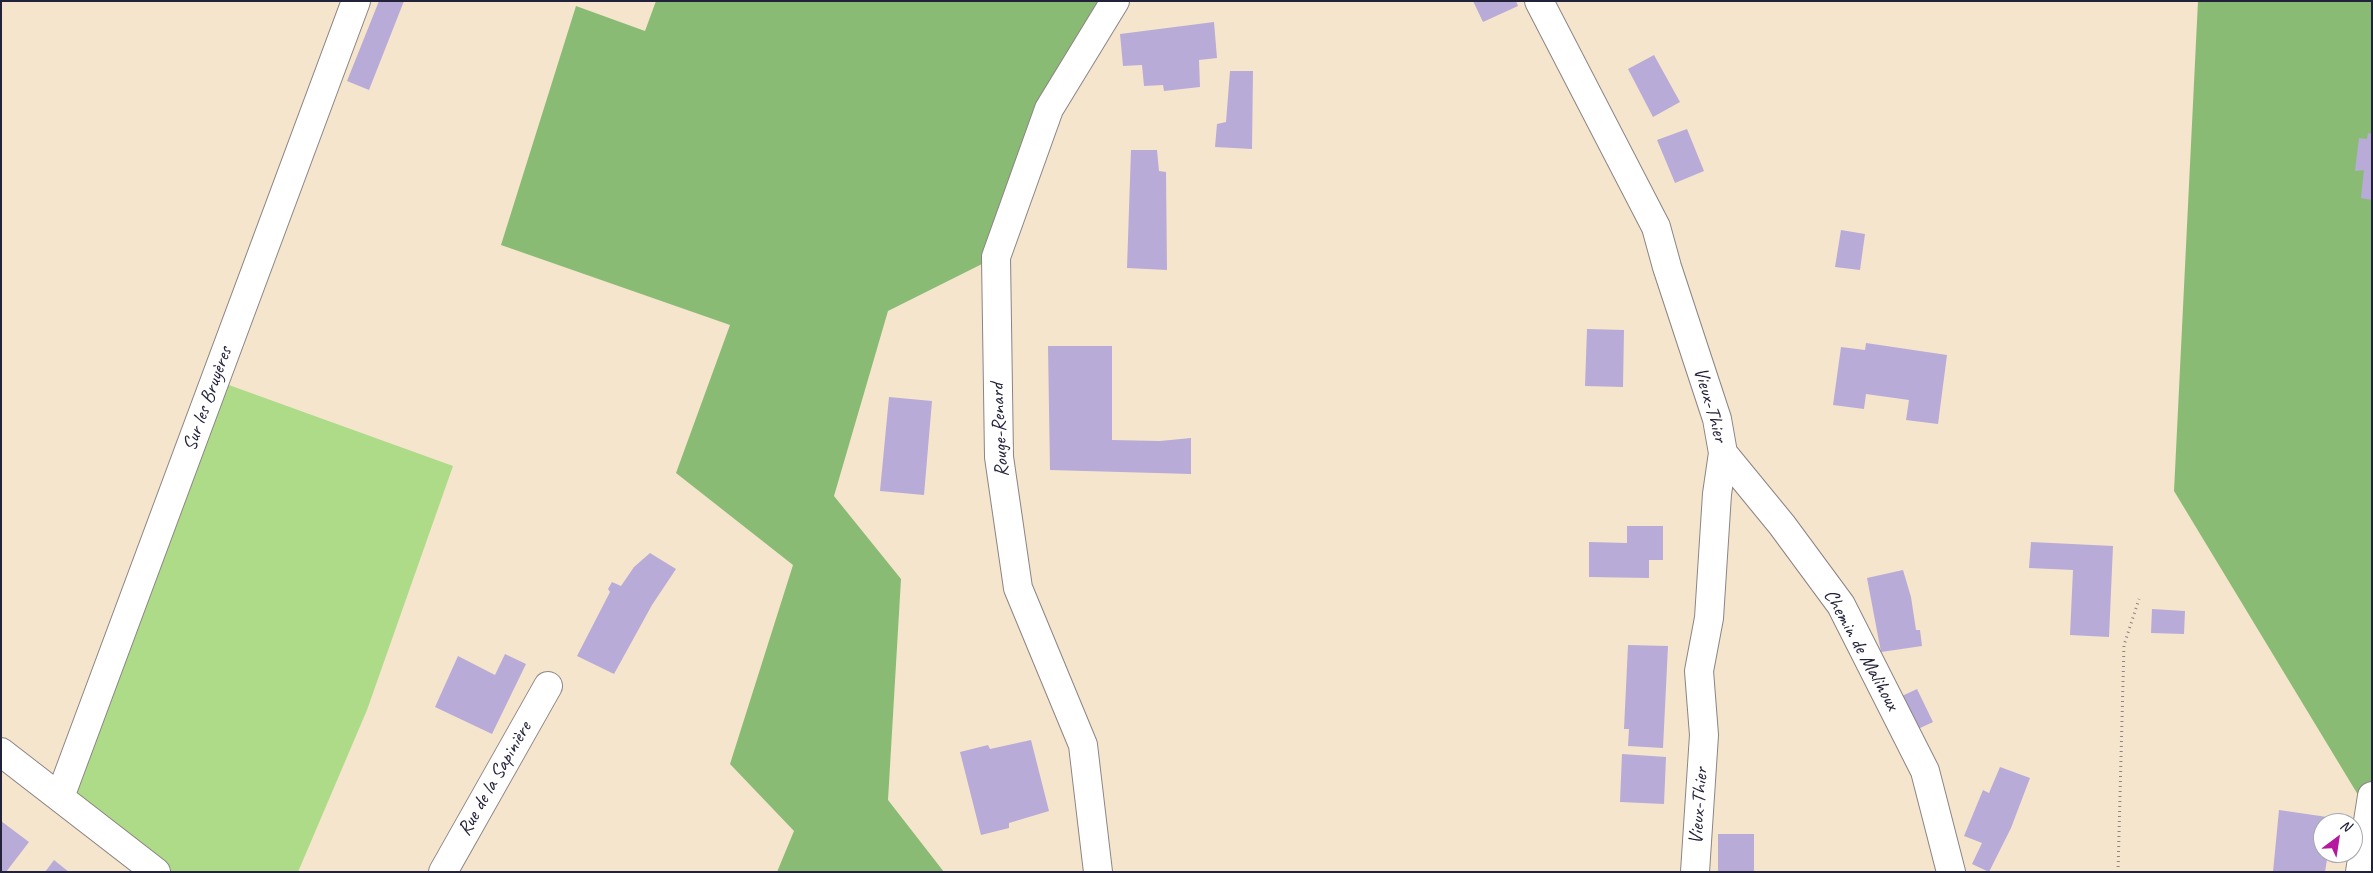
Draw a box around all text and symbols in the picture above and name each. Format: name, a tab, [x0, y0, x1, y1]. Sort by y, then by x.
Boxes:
street label: Sur les Bruyères	[178, 344, 238, 454]
street label: Vieux-Thier	[1688, 365, 1732, 445]
street label: Rouge-Renard	[986, 382, 1014, 478]
street label: Chemin de Malihoux	[1818, 585, 1904, 715]
street label: Rue de la Sapinière	[453, 718, 537, 840]
street label: Vieux-Thier	[1684, 767, 1714, 845]
north arrow	[2313, 813, 2363, 863]
text: N	[2337, 816, 2354, 835]

